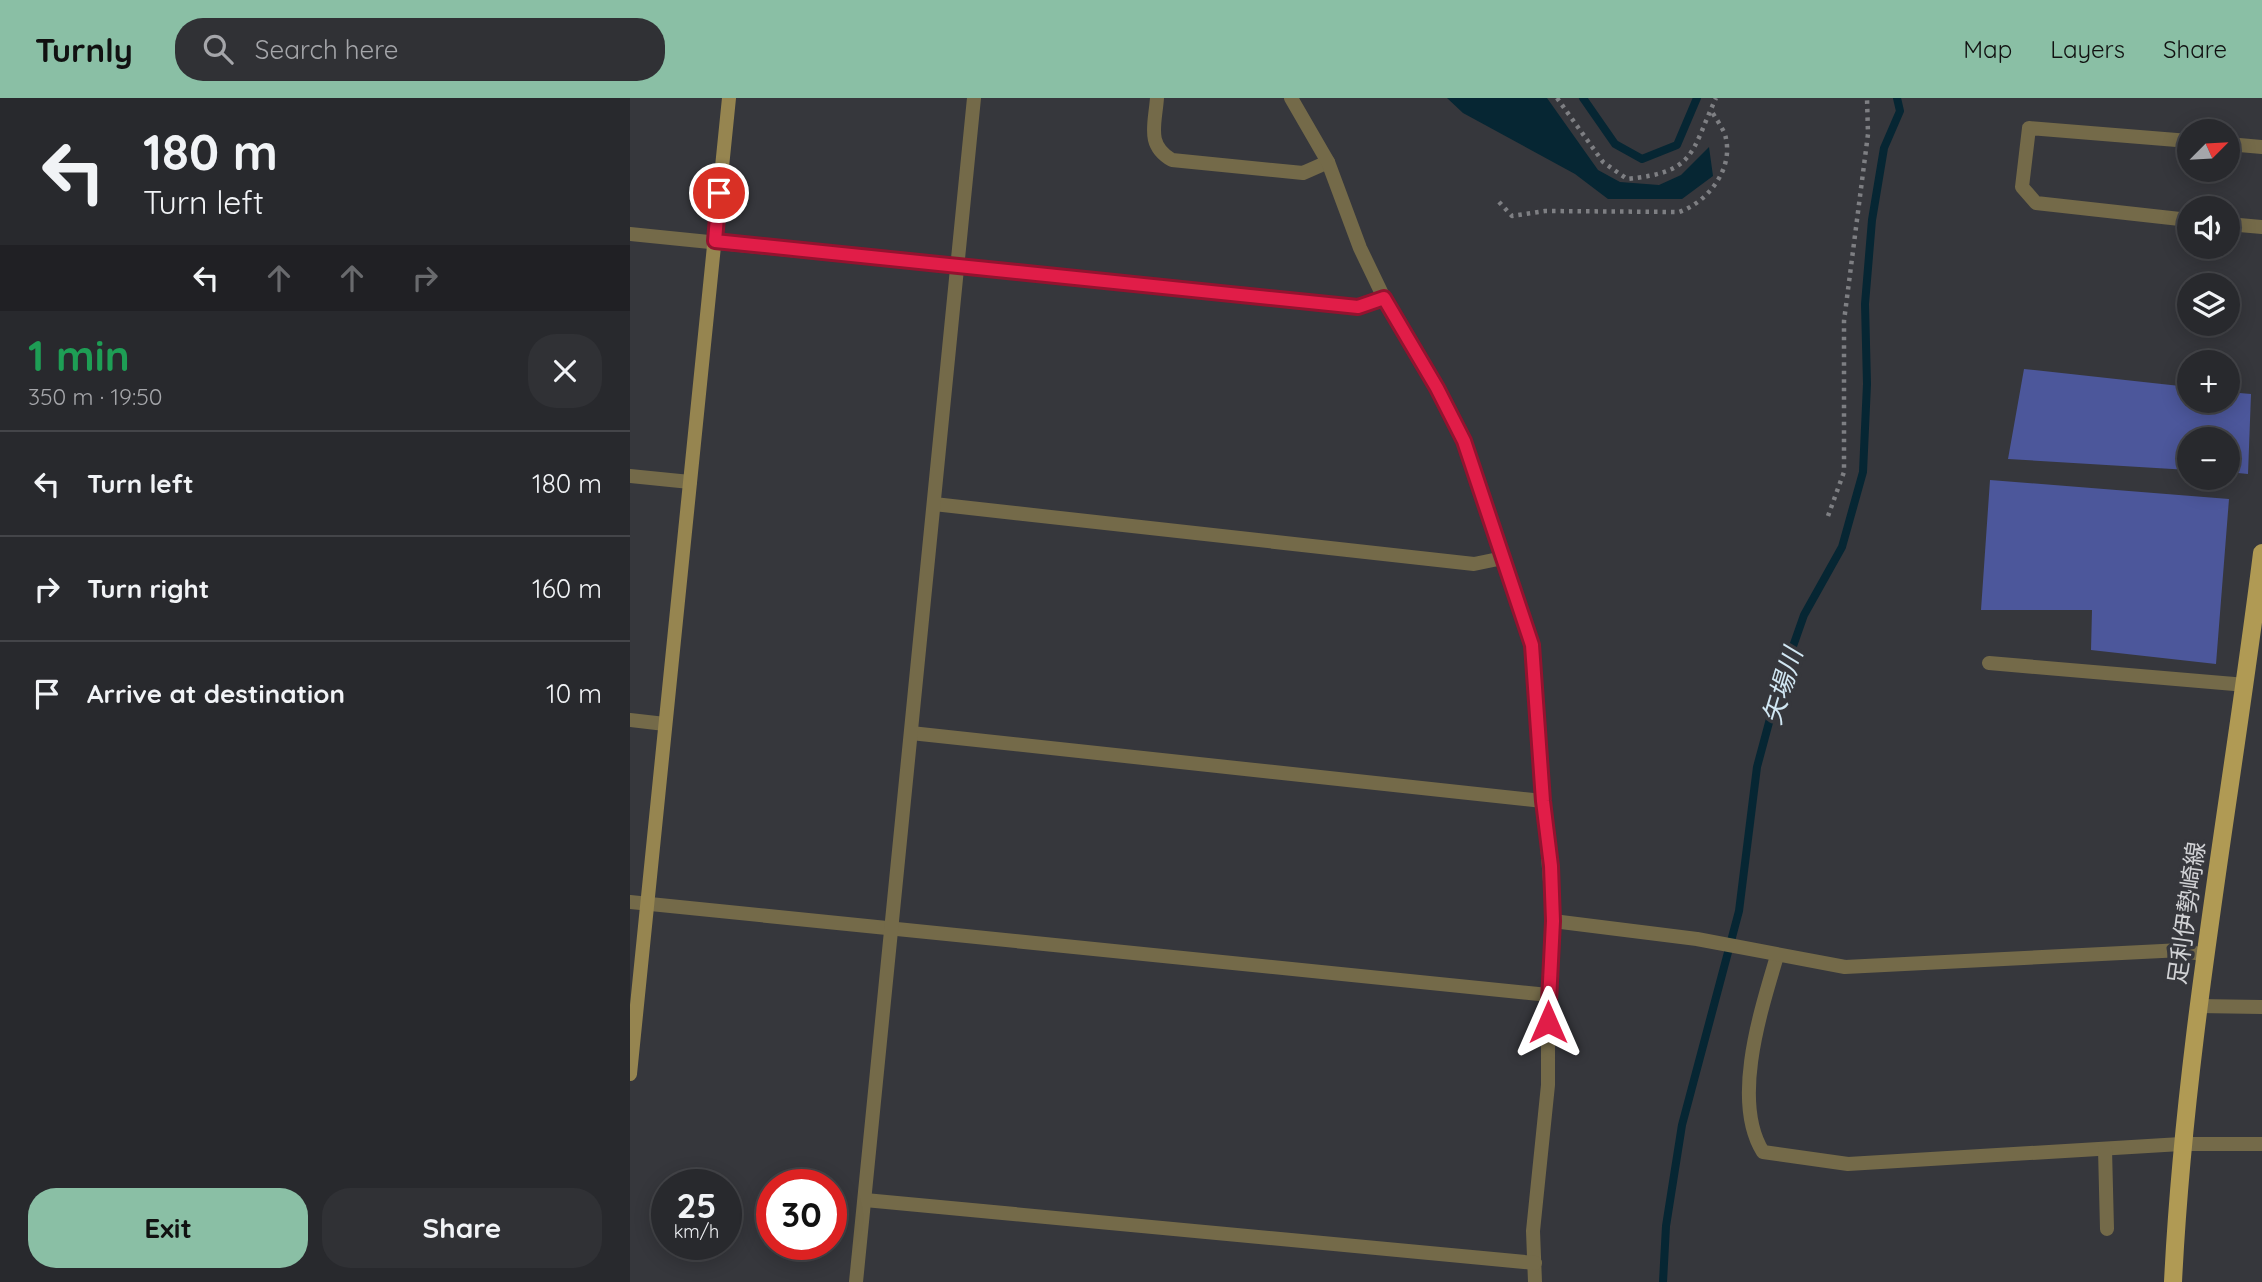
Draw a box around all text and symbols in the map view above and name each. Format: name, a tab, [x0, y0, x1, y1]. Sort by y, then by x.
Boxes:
search box	[175, 18, 665, 81]
text: Turnly	[35, 29, 133, 70]
icon: search	[199, 30, 237, 68]
text: Search here	[255, 33, 398, 66]
text: Map	[1963, 34, 2012, 64]
text: Layers	[2050, 34, 2125, 64]
text: Share	[2163, 34, 2227, 64]
north arrow	[2177, 119, 2240, 182]
map controls	[2177, 119, 2240, 490]
text: 180 m	[143, 121, 278, 182]
icon: left	[28, 126, 119, 217]
pin	[689, 163, 749, 223]
icon: arrive	[700, 174, 738, 212]
text: Turn left	[143, 182, 264, 222]
button: sound	[2177, 196, 2240, 259]
icon: left	[187, 259, 225, 297]
icon: ahead	[260, 259, 298, 297]
icon: ahead	[333, 259, 371, 297]
icon: right	[406, 259, 444, 297]
button: layers	[2177, 273, 2240, 336]
text: 1 min	[28, 329, 130, 382]
button: close	[528, 334, 602, 408]
button: +	[2177, 350, 2240, 413]
text: 350 m · 19:50	[28, 382, 162, 411]
button: −	[2177, 427, 2240, 490]
icon: left	[28, 465, 66, 503]
text: Turn left	[87, 467, 194, 500]
text: 180 m	[532, 467, 602, 500]
icon: right	[28, 570, 66, 608]
text: Turn right	[87, 572, 209, 605]
text: 160 m	[532, 572, 602, 605]
water label: 矢場川	[1755, 641, 1810, 728]
icon: arrive	[28, 675, 66, 713]
text: Arrive at destination	[87, 677, 345, 710]
text: 10 m	[546, 677, 602, 710]
street label: 足利伊勢崎線	[2161, 840, 2211, 986]
position arrow	[1511, 985, 1585, 1059]
speed limit sign: 30	[756, 1169, 847, 1260]
text: 25	[676, 1183, 717, 1227]
button: Exit	[28, 1188, 308, 1268]
button: Share	[322, 1188, 602, 1268]
text: km/h	[674, 1220, 719, 1243]

